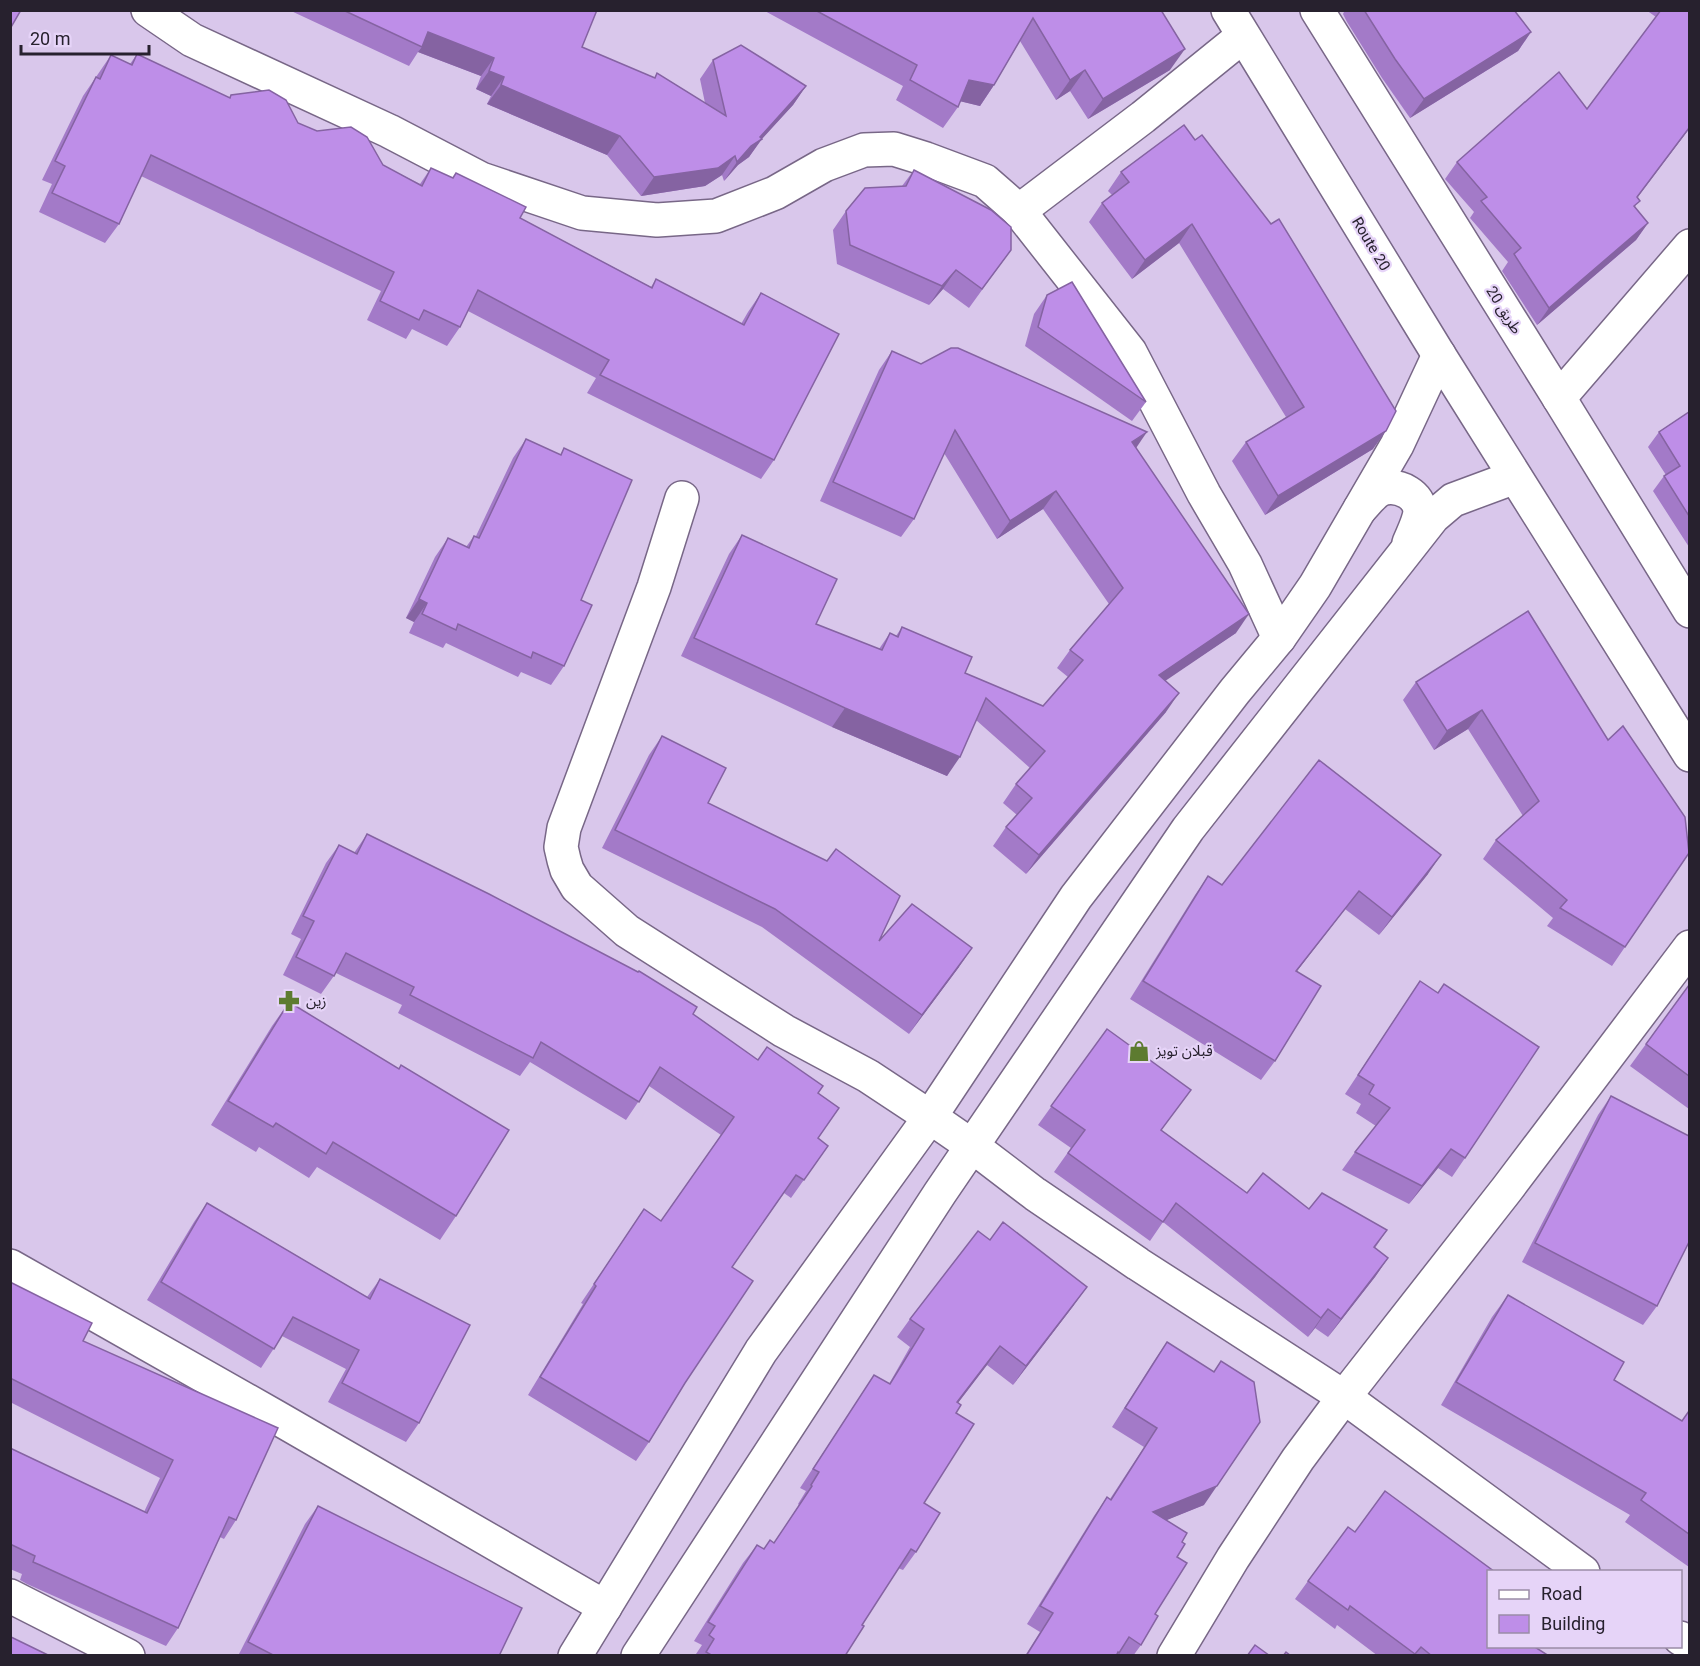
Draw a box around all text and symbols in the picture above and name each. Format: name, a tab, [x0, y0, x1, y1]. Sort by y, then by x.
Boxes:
scale bar	[21, 18, 148, 56]
text: 20 m	[30, 28, 70, 49]
street label: Route 20	[1348, 214, 1394, 274]
street label: طريق 20	[1482, 283, 1526, 338]
pharmacy icon: زين	[277, 989, 301, 1013]
place label: زين	[306, 992, 327, 1010]
shop icon: قبلان تويز	[1127, 1039, 1151, 1063]
place label: قبلان تويز	[1155, 1042, 1213, 1060]
legend	[1487, 1570, 1682, 1648]
text: Road	[1541, 1583, 1582, 1604]
text: Building	[1541, 1613, 1605, 1634]

